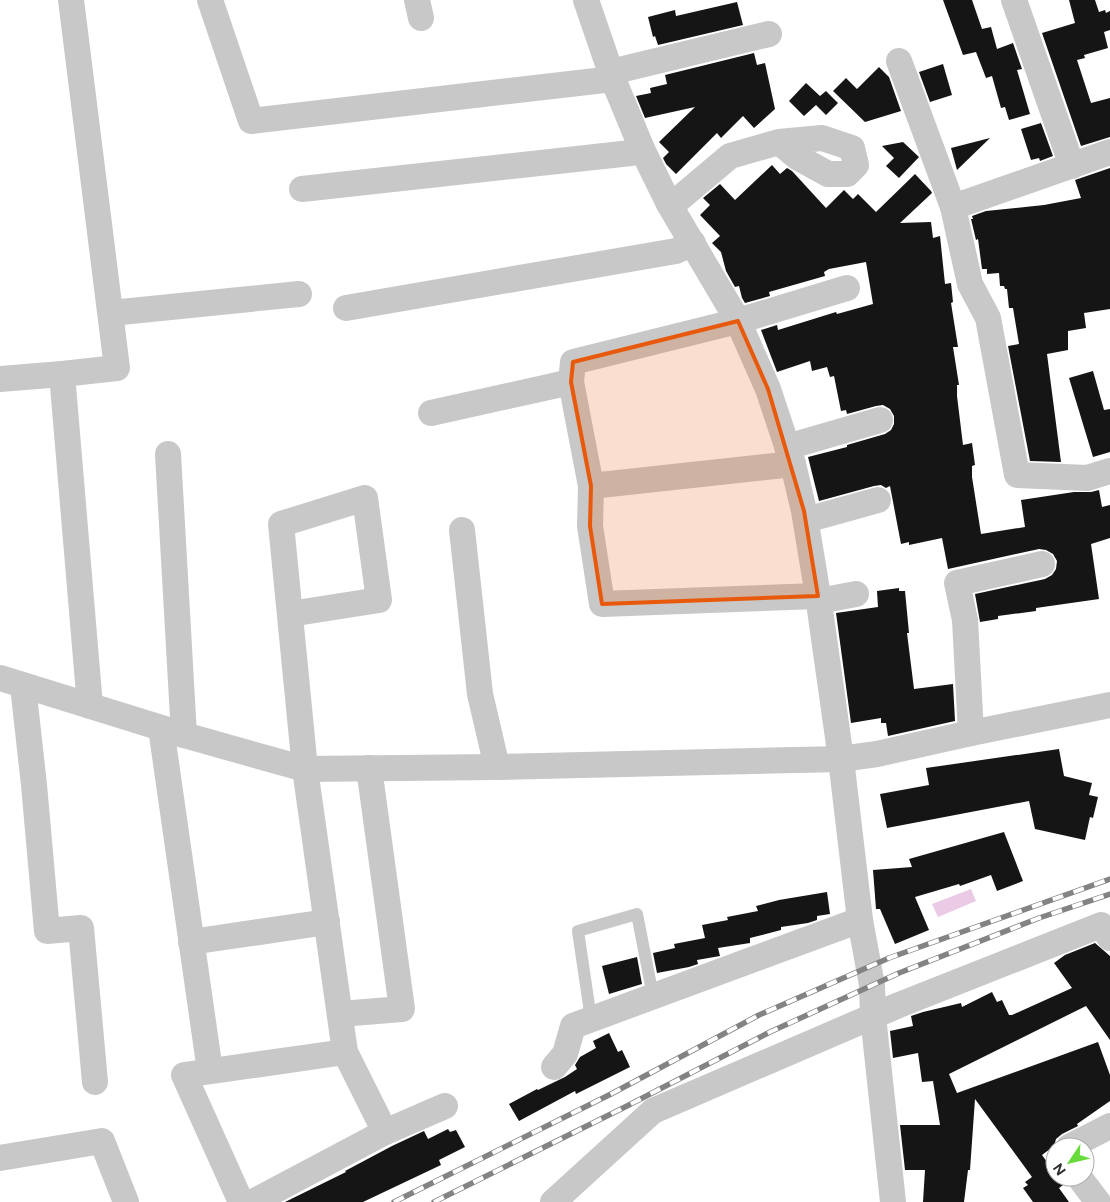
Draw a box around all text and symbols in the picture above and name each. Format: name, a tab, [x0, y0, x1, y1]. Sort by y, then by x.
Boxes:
north arrow	[1045, 1137, 1095, 1187]
text: N	[1050, 1160, 1070, 1178]

